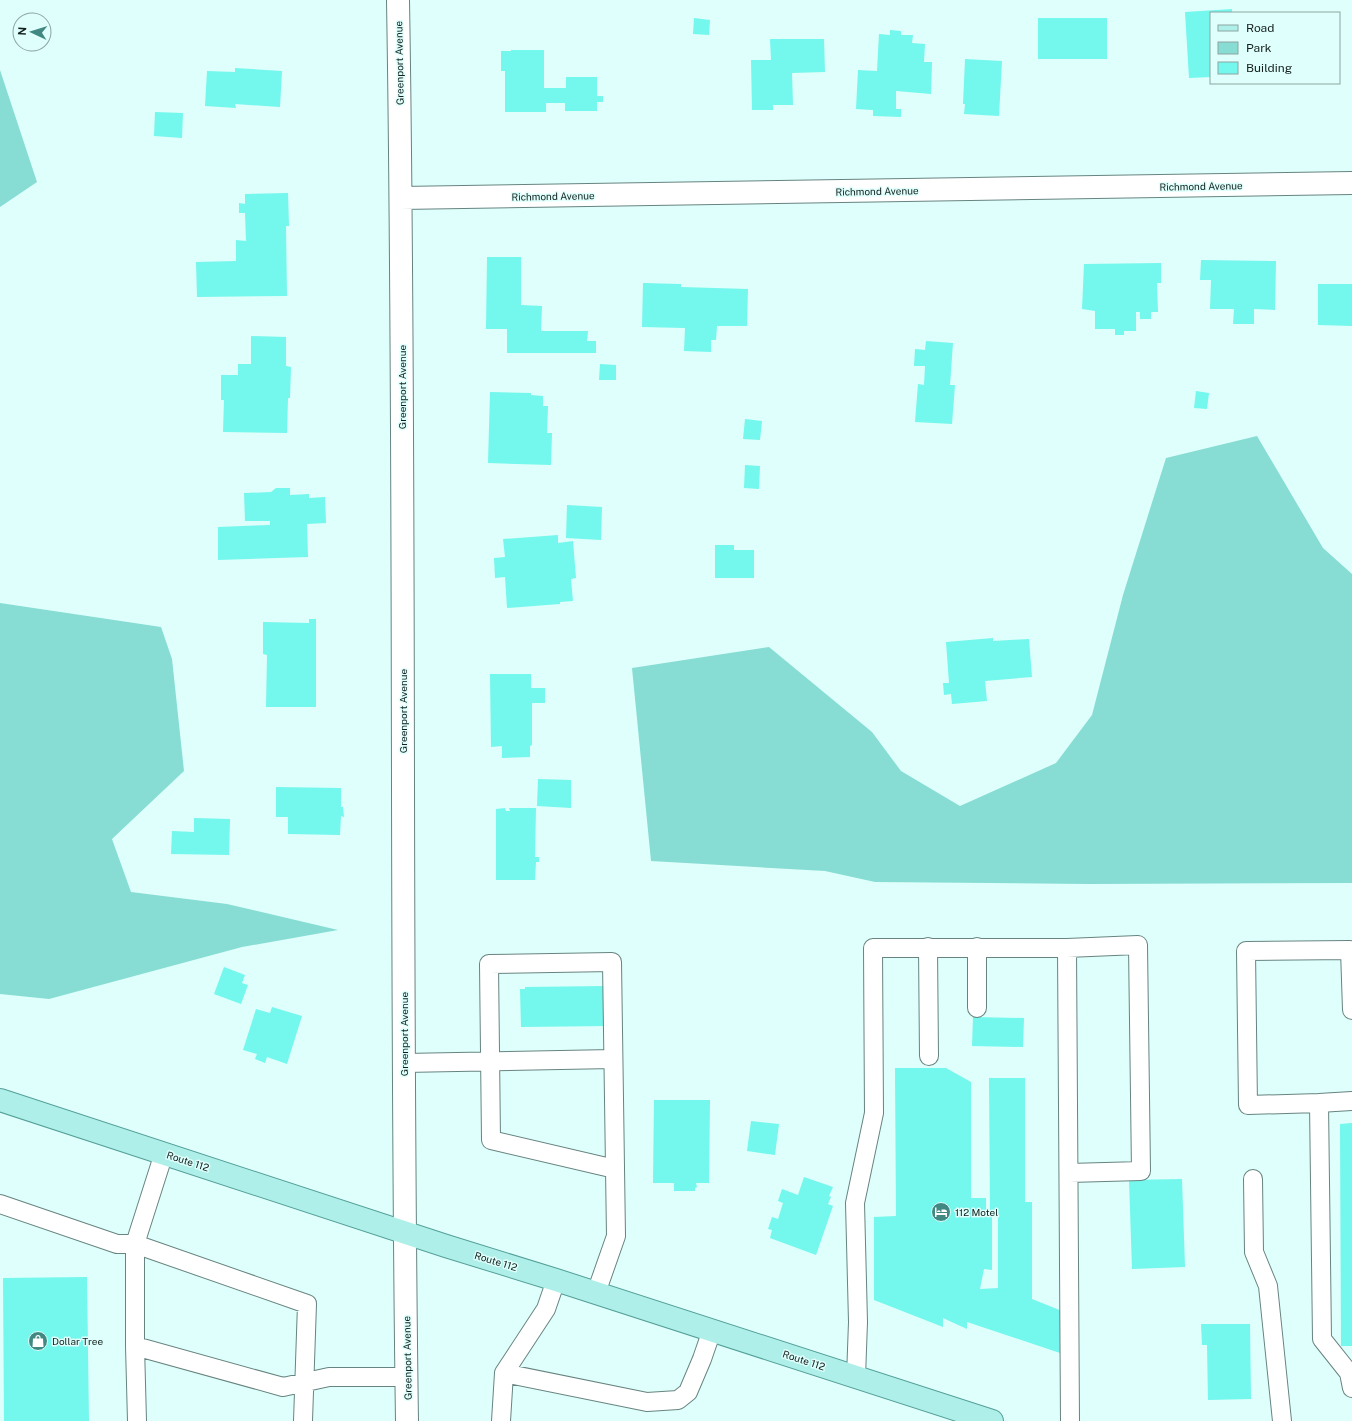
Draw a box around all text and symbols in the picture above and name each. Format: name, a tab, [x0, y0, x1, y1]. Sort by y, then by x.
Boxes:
north arrow	[12, 12, 52, 52]
legend	[1210, 12, 1340, 84]
street label: Greenport Avenue	[392, 20, 406, 105]
text: Road	[1246, 21, 1274, 35]
text: N	[16, 27, 28, 36]
text: Park	[1246, 41, 1272, 55]
text: Building	[1246, 61, 1292, 75]
street label: Richmond Avenue	[1159, 179, 1243, 193]
street label: Richmond Avenue	[835, 184, 919, 198]
street label: Richmond Avenue	[511, 189, 595, 203]
street label: Greenport Avenue	[396, 345, 408, 429]
street label: Greenport Avenue	[397, 669, 409, 753]
street label: Greenport Avenue	[398, 992, 410, 1076]
street label: Route 112	[165, 1149, 211, 1174]
hotel icon: 112 Motel	[930, 1201, 952, 1223]
place label: 112 Motel	[955, 1206, 998, 1218]
street label: Route 112	[473, 1249, 519, 1273]
street label: Greenport Avenue	[400, 1315, 414, 1400]
shop icon: Dollar Tree	[27, 1330, 49, 1352]
place label: Dollar Tree	[52, 1335, 103, 1347]
street label: Route 112	[781, 1348, 827, 1373]

